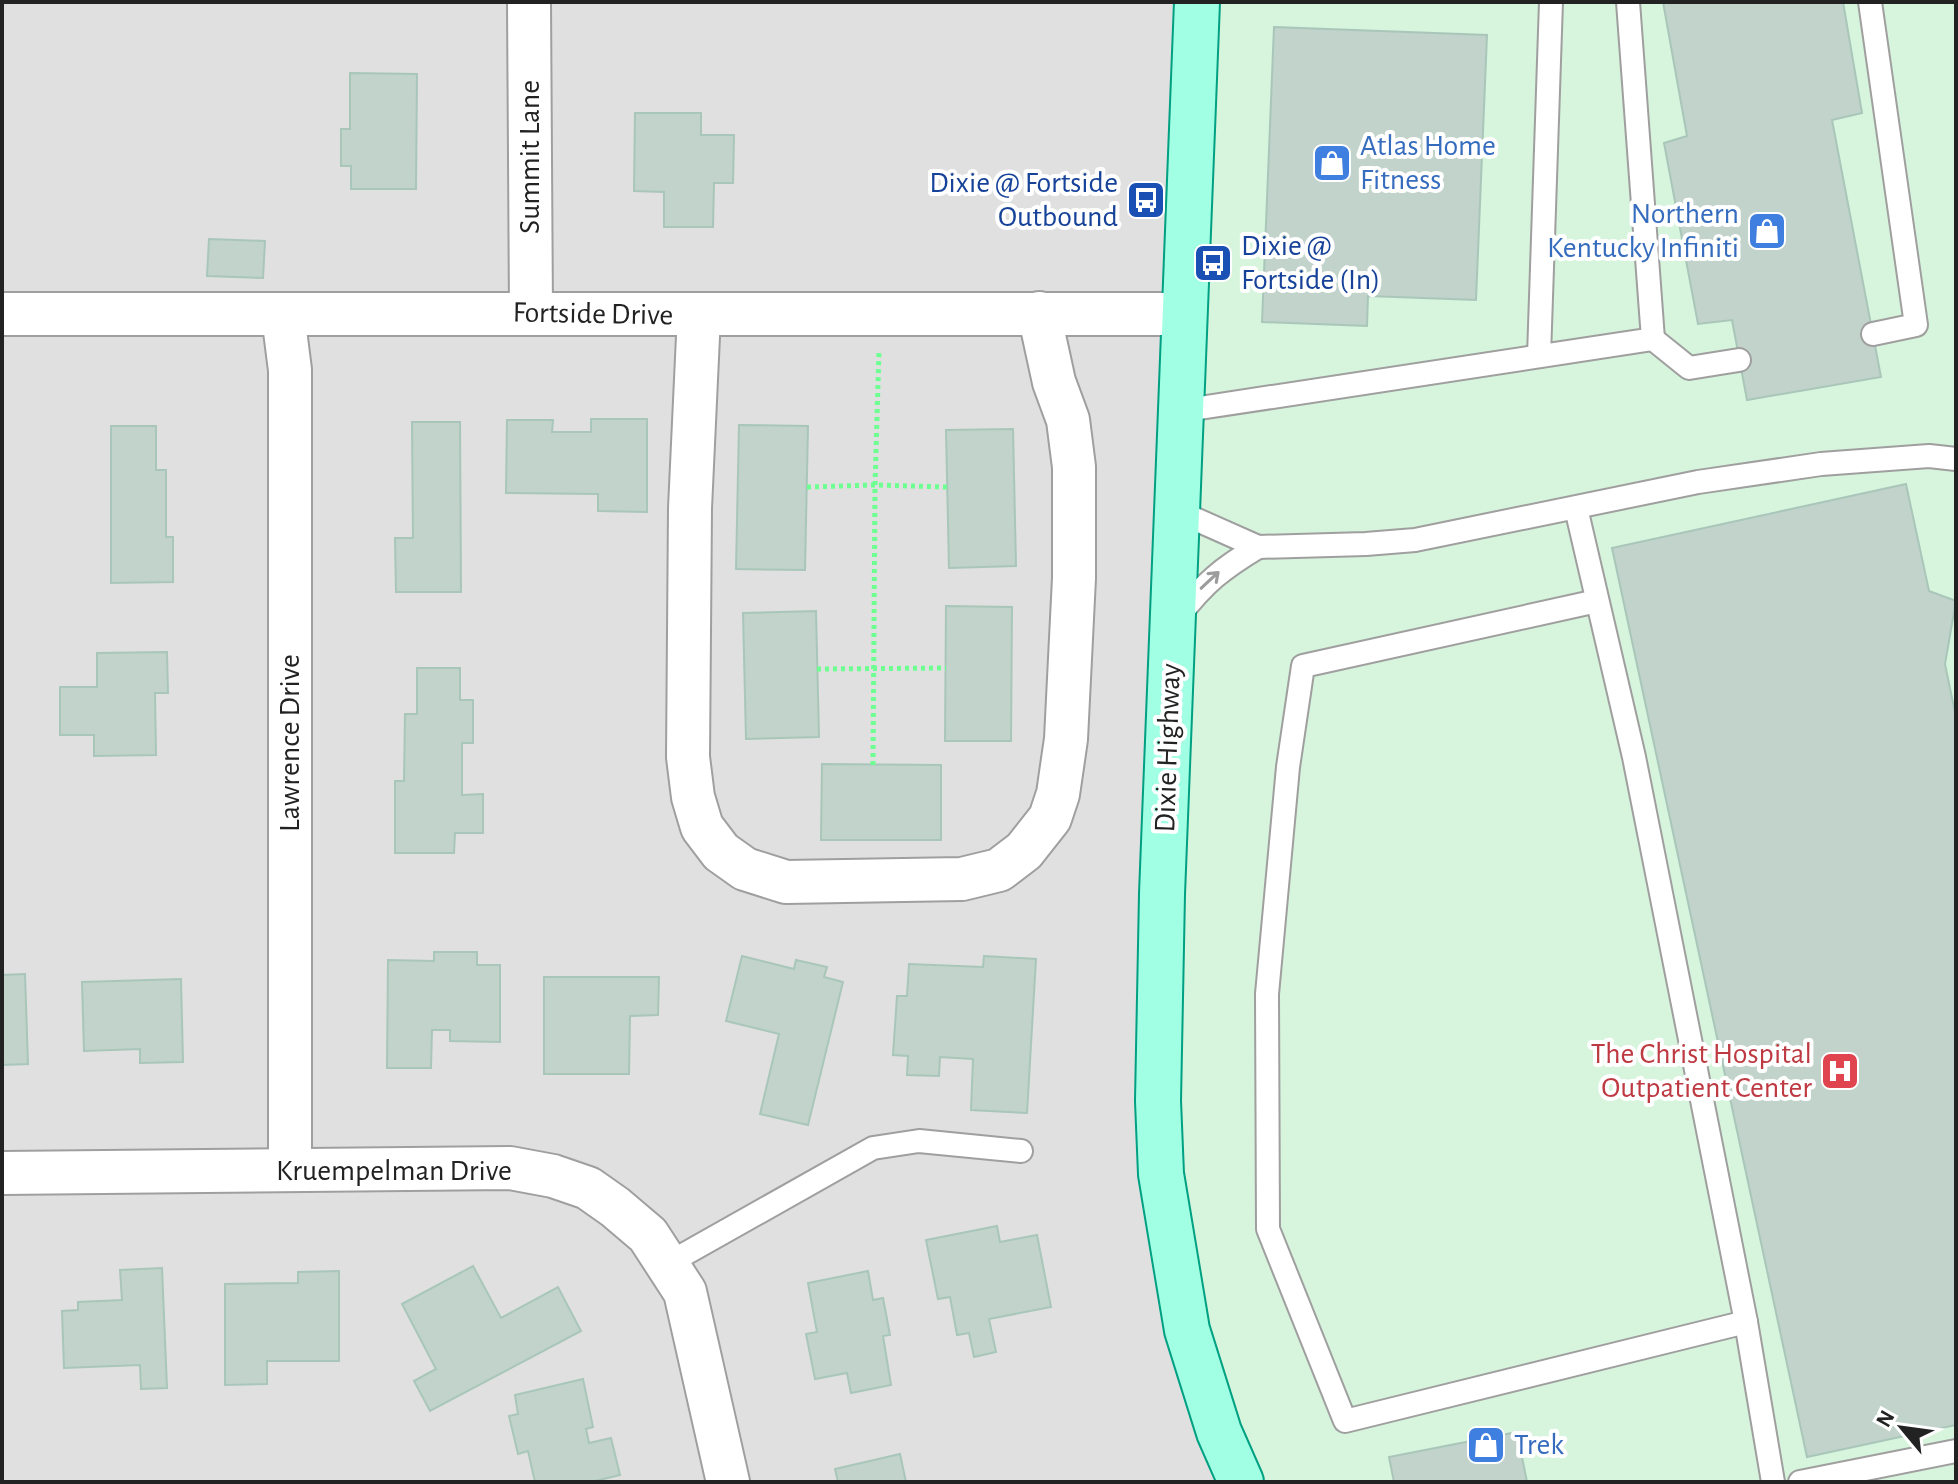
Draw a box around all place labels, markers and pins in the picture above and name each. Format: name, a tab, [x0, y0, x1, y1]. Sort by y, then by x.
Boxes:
place label: Atlas Home Fitness	[1360, 131, 1496, 195]
shop icon: Atlas Home Fitness	[1311, 142, 1353, 184]
place label: Dixie @ Fortside Outbound	[929, 168, 1118, 232]
bus stop icon: Dixie @ Fortside Outbound	[1125, 179, 1167, 221]
place label: Northern Kentucky Infiniti	[1547, 199, 1739, 263]
shop icon: Northern Kentucky Infiniti	[1746, 210, 1788, 252]
place label: Dixie @ Fortside (In)	[1241, 231, 1380, 295]
bus stop icon: Dixie @ Fortside (In)	[1192, 242, 1234, 284]
place label: The Christ Hospital Outpatient Center	[1591, 1039, 1812, 1103]
hospital icon: The Christ Hospital Outpatient Center	[1819, 1050, 1861, 1092]
shop icon: Trek	[1465, 1424, 1507, 1466]
place label: Trek	[1514, 1430, 1564, 1460]

